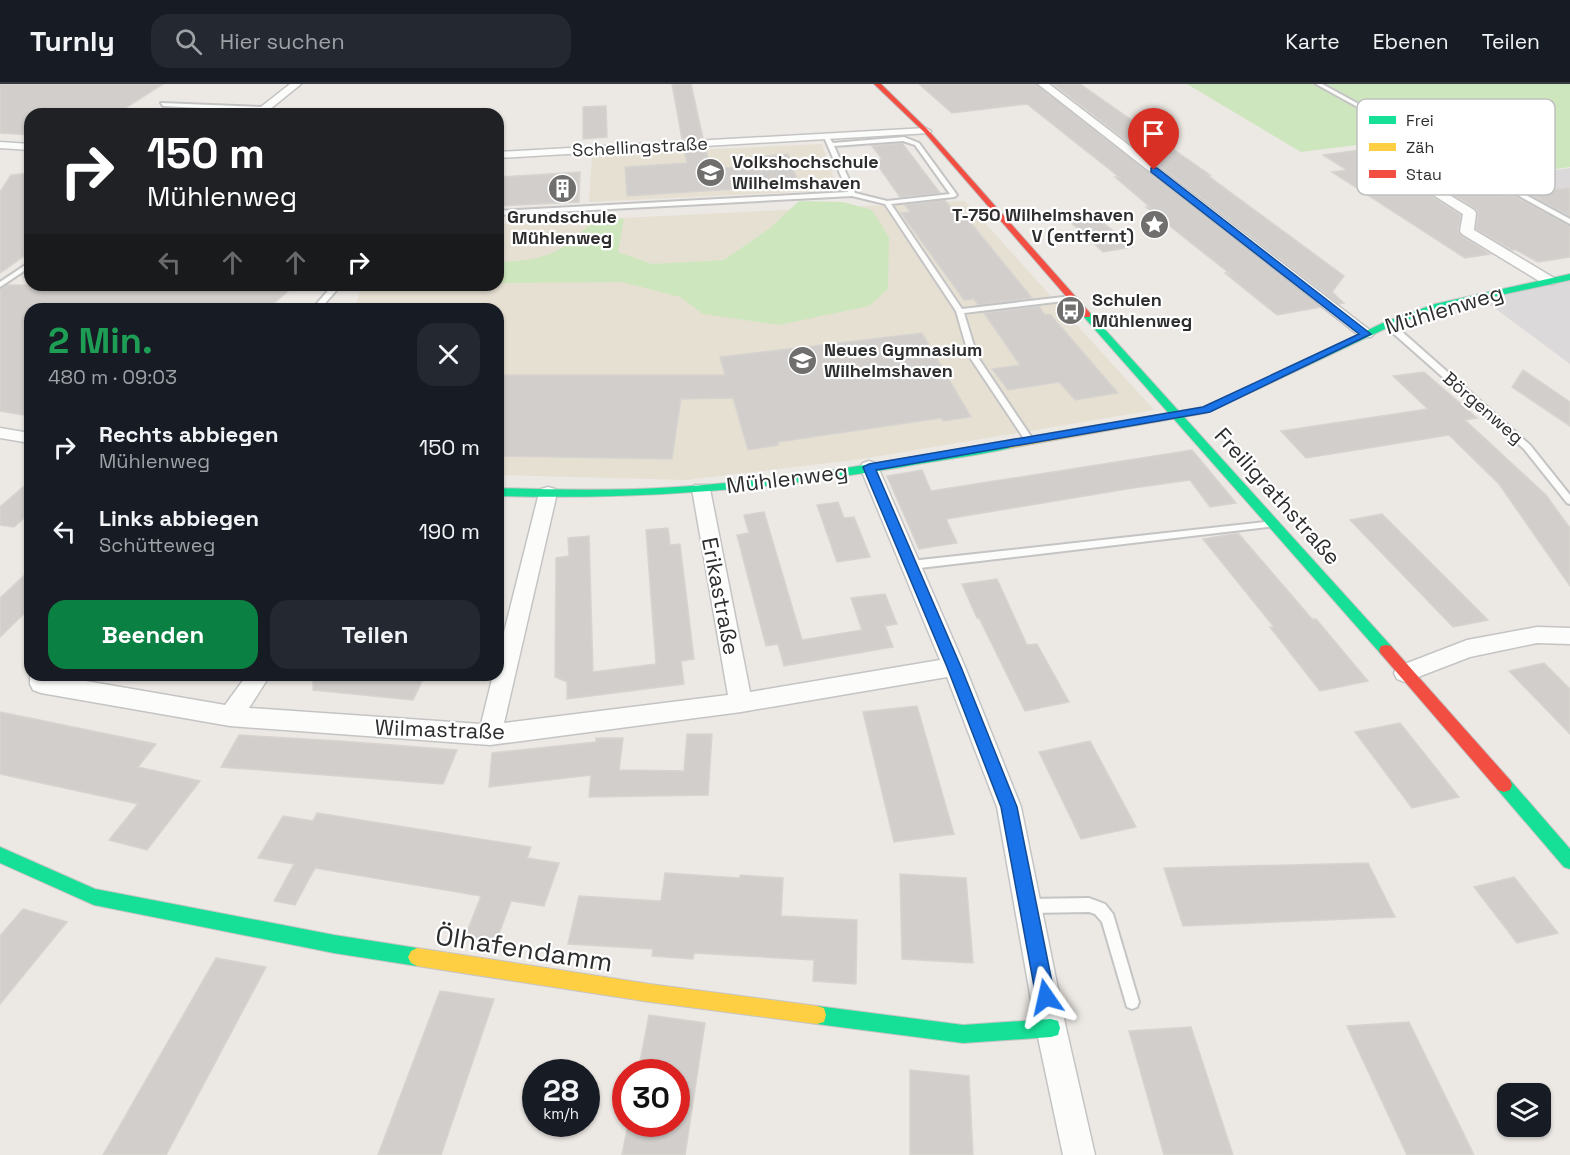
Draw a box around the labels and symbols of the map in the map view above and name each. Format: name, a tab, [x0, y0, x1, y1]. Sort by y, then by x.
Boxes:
legend	[1357, 99, 1555, 195]
pin	[1128, 108, 1179, 170]
text: Frei	[1406, 110, 1434, 131]
street label: Schellingstraße	[572, 131, 708, 162]
text: Zäh	[1406, 137, 1434, 158]
place label: Volkshochschule Wilhelmshaven	[732, 150, 879, 194]
school or university icon: Volkshochschule Wilhelmshaven	[695, 156, 727, 188]
text: Stau	[1406, 164, 1442, 185]
building icon: Grundschule Mühlenweg	[546, 172, 578, 204]
place label: T-750 Wilhelmshaven V (entfernt)	[952, 203, 1134, 247]
place label: Grundschule Mühlenweg	[507, 205, 617, 249]
place icon: T-750 Wilhelmshaven V (entfernt)	[1139, 209, 1171, 241]
street label: Mühlenweg	[1381, 278, 1507, 340]
place label: Schulen Mühlenweg	[1092, 288, 1192, 332]
bus stop icon: Schulen Mühlenweg	[1055, 294, 1087, 326]
place label: Neues Gymnasium Wilhelmshaven	[824, 338, 982, 382]
school or university icon: Neues Gymnasium Wilhelmshaven	[787, 344, 819, 376]
street label: Börgenweg	[1438, 366, 1528, 449]
street label: Freiligrathstraße	[1209, 421, 1347, 571]
street label: Mühlenweg	[725, 457, 849, 499]
street label: Erikastraße	[696, 535, 746, 657]
street label: Wilmastraße	[374, 713, 506, 745]
street label: Ölhafendamm	[433, 917, 615, 980]
position arrow	[1014, 965, 1078, 1029]
speed limit sign: 30	[612, 1059, 690, 1137]

